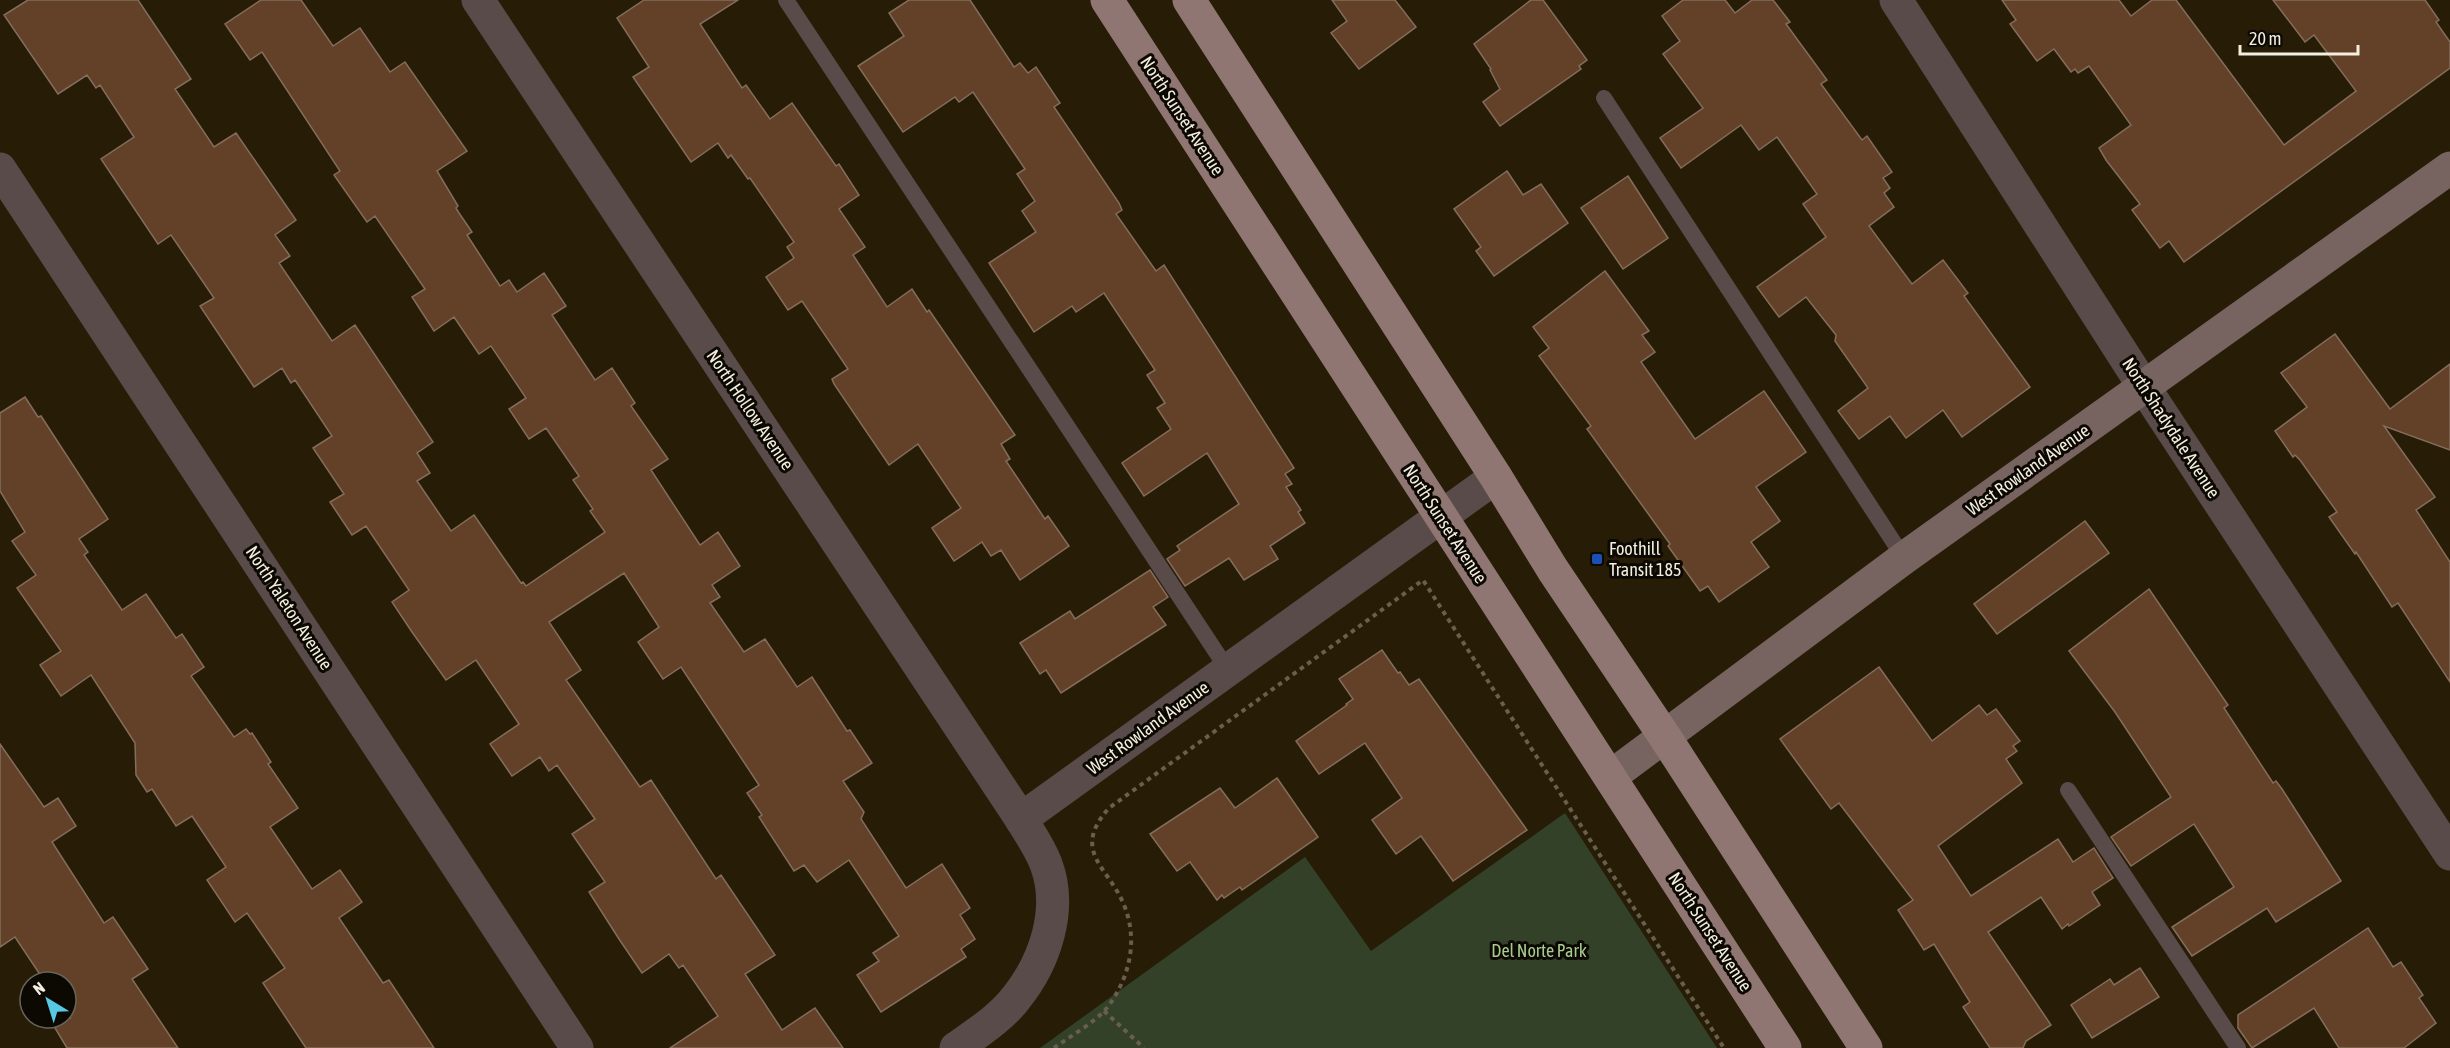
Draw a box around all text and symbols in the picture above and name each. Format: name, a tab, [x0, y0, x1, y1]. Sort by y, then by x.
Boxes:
scale bar	[2240, 18, 2358, 56]
text: 20 m	[2249, 28, 2281, 49]
street label: North Sunset Avenue	[1136, 52, 1229, 179]
street label: North Hollow Avenue	[703, 346, 798, 474]
street label: North Shadydale Avenue	[2118, 354, 2225, 502]
street label: West Rowland Avenue	[1962, 419, 2093, 520]
street label: North Sunset Avenue	[1399, 460, 1492, 587]
place label: Foothill Transit 185	[1609, 538, 1681, 580]
street label: North Yaleton Avenue	[242, 542, 337, 673]
marker: Foothill Transit 185	[1590, 552, 1604, 566]
street label: West Rowland Avenue	[1083, 676, 1213, 779]
street label: North Sunset Avenue	[1664, 868, 1757, 995]
park label: Del Norte Park	[1491, 940, 1587, 961]
north arrow	[18, 970, 78, 1030]
text: N	[29, 978, 48, 998]

